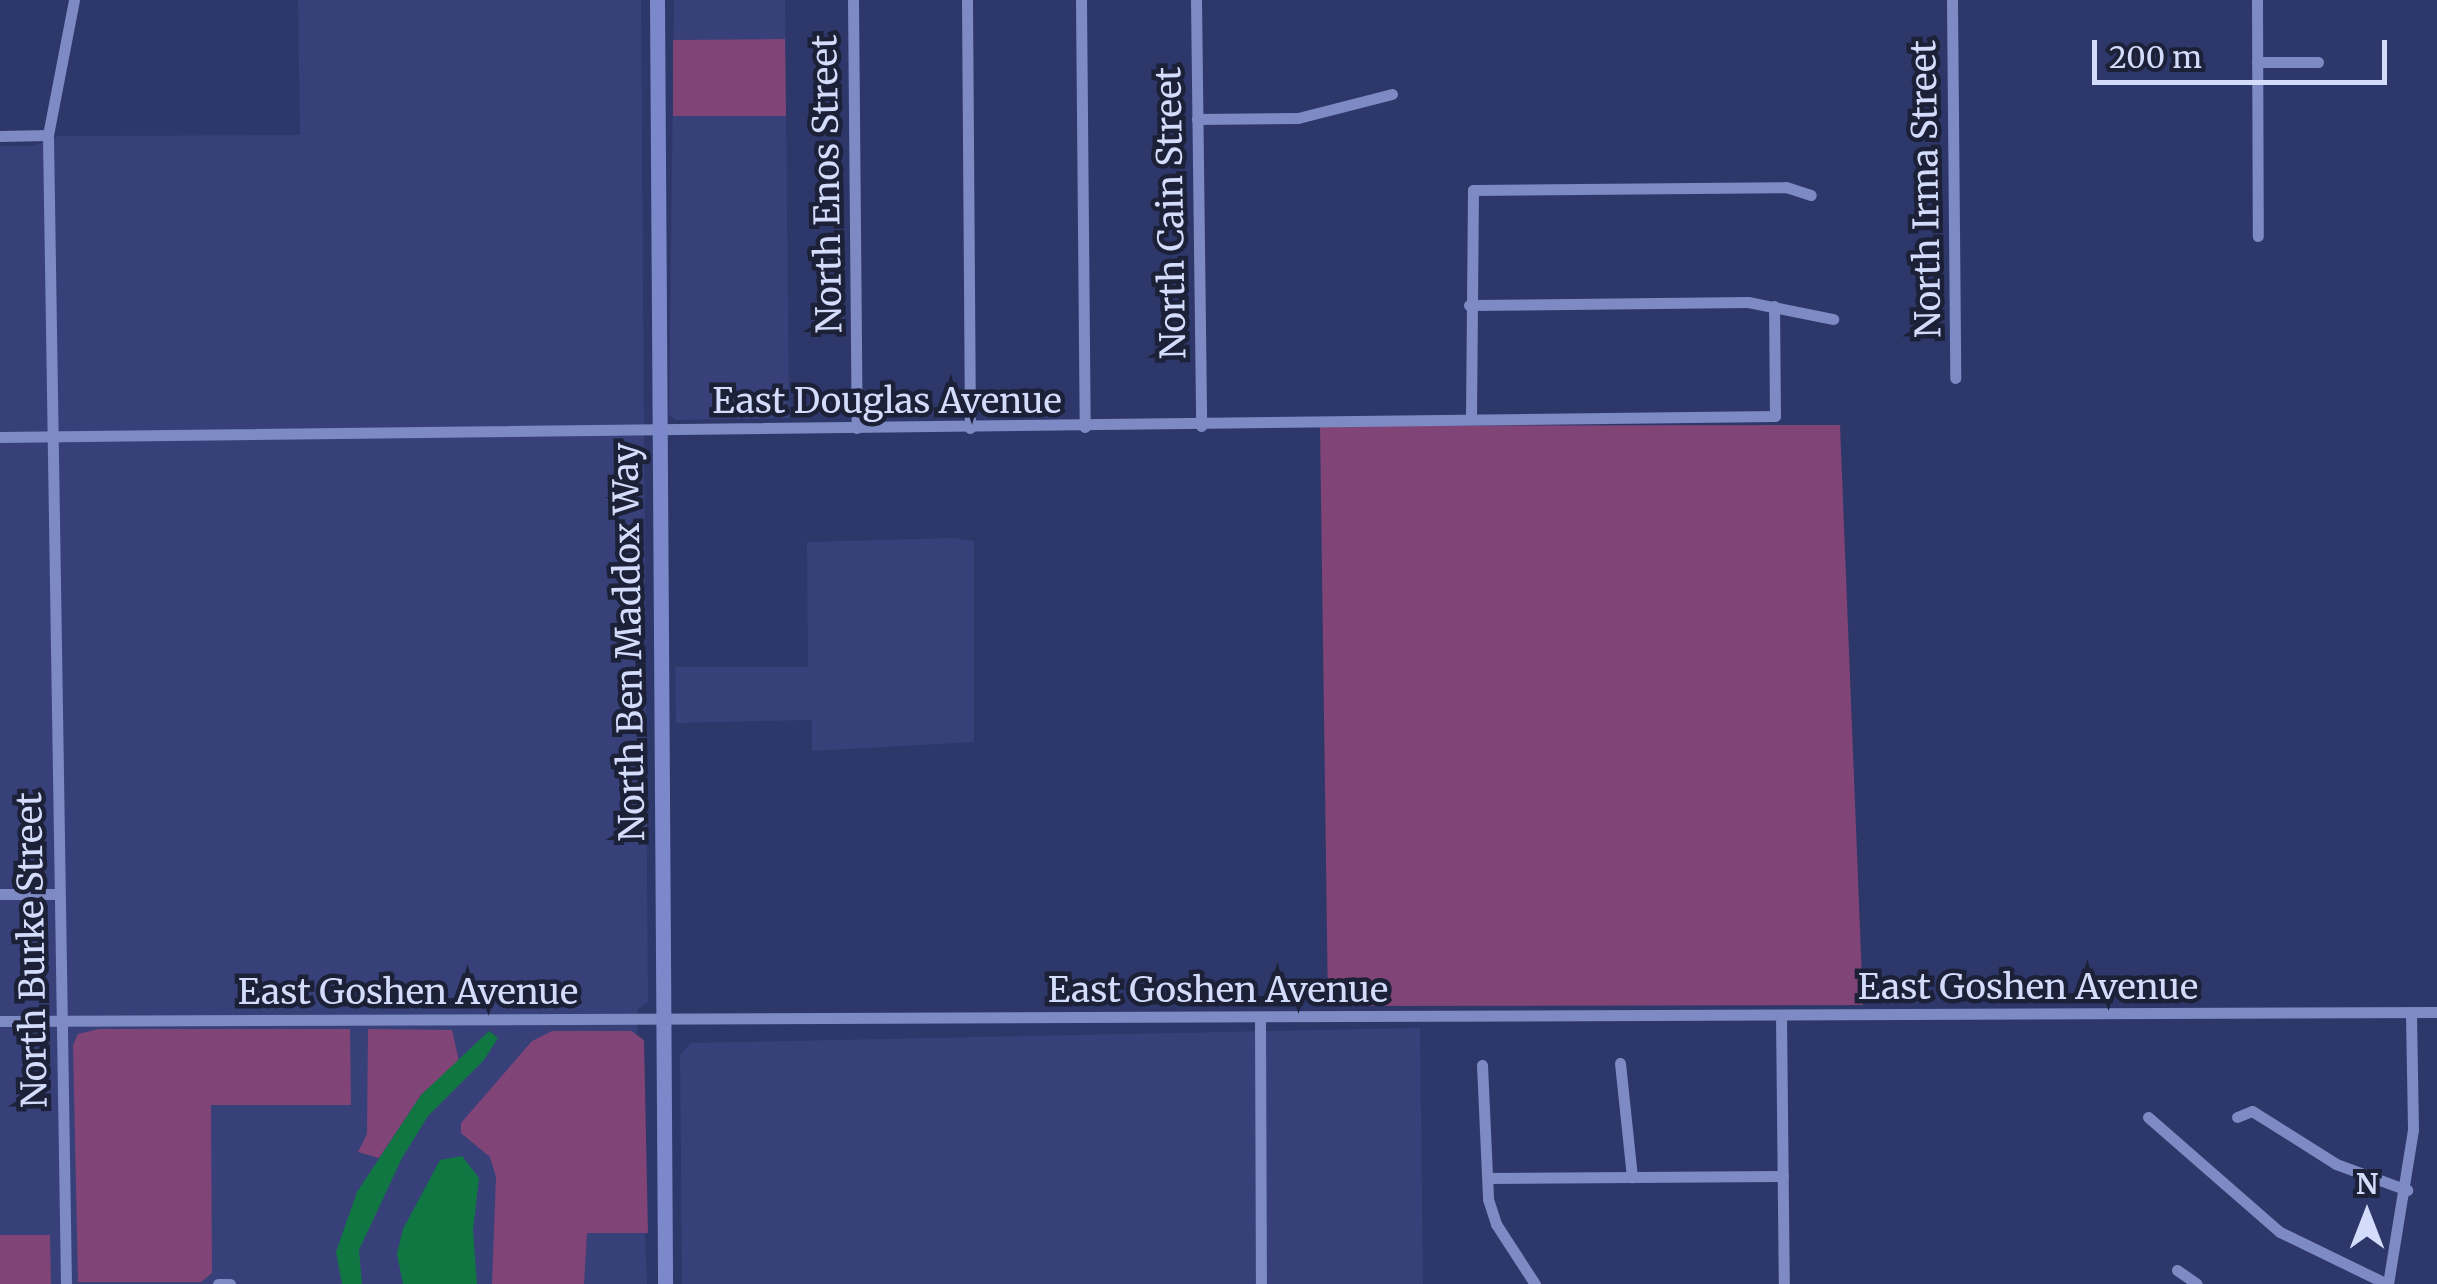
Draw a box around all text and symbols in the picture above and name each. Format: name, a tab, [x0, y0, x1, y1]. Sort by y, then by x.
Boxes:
scale bar	[2097, 20, 2392, 82]
street label: North Enos Street	[803, 34, 851, 334]
text: 200 m	[2109, 38, 2202, 76]
street label: North Irma Street	[1902, 40, 1950, 338]
street label: North Cain Street	[1147, 66, 1195, 360]
street label: East Douglas Avenue	[712, 380, 1062, 422]
street label: North Ben Maddox Way	[605, 442, 653, 842]
street label: North Burke Street	[8, 792, 56, 1108]
street label: East Goshen Avenue	[1858, 966, 2198, 1008]
street label: East Goshen Avenue	[1048, 969, 1388, 1011]
street label: East Goshen Avenue	[238, 971, 578, 1013]
north arrow	[2317, 1164, 2417, 1264]
text: N	[2356, 1166, 2378, 1202]

